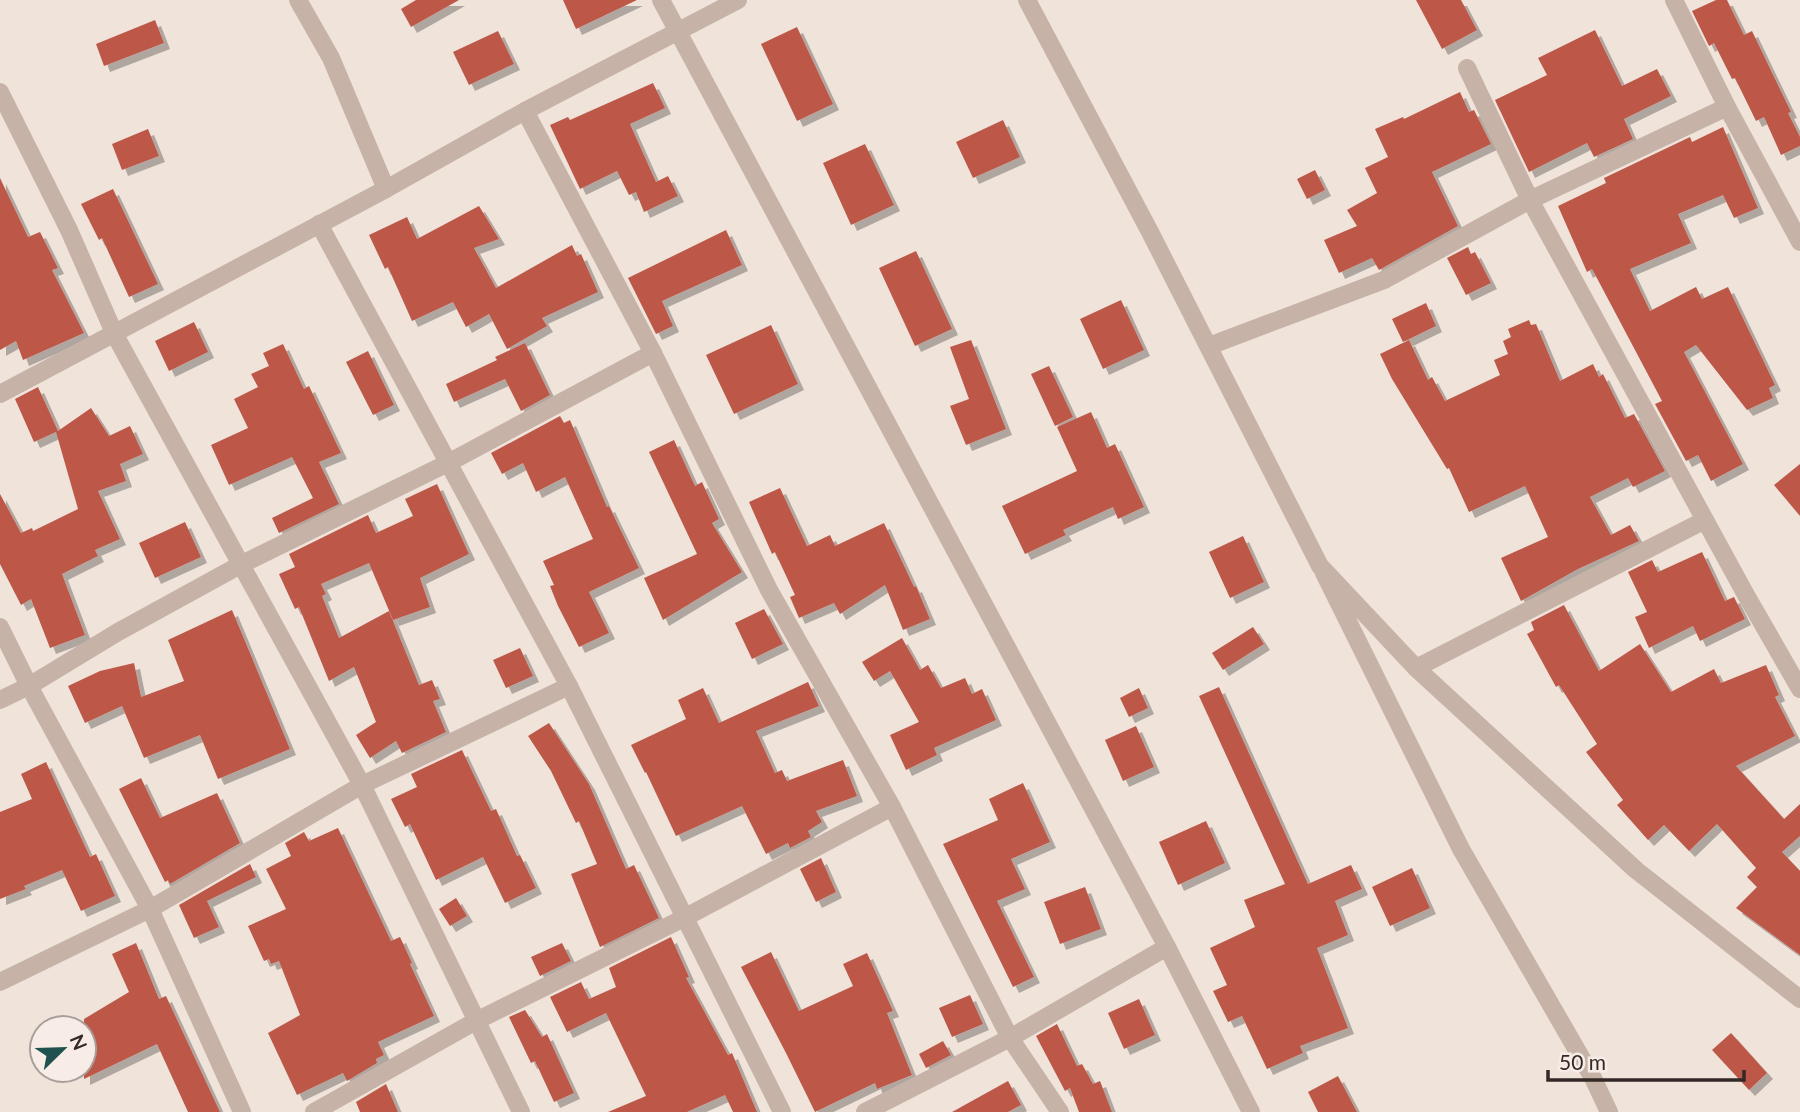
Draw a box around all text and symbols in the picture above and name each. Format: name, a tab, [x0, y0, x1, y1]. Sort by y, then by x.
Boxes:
north arrow	[28, 1014, 98, 1084]
text: N	[66, 1031, 93, 1053]
scale bar	[1548, 1038, 1744, 1082]
text: 50 m	[1559, 1049, 1606, 1074]

